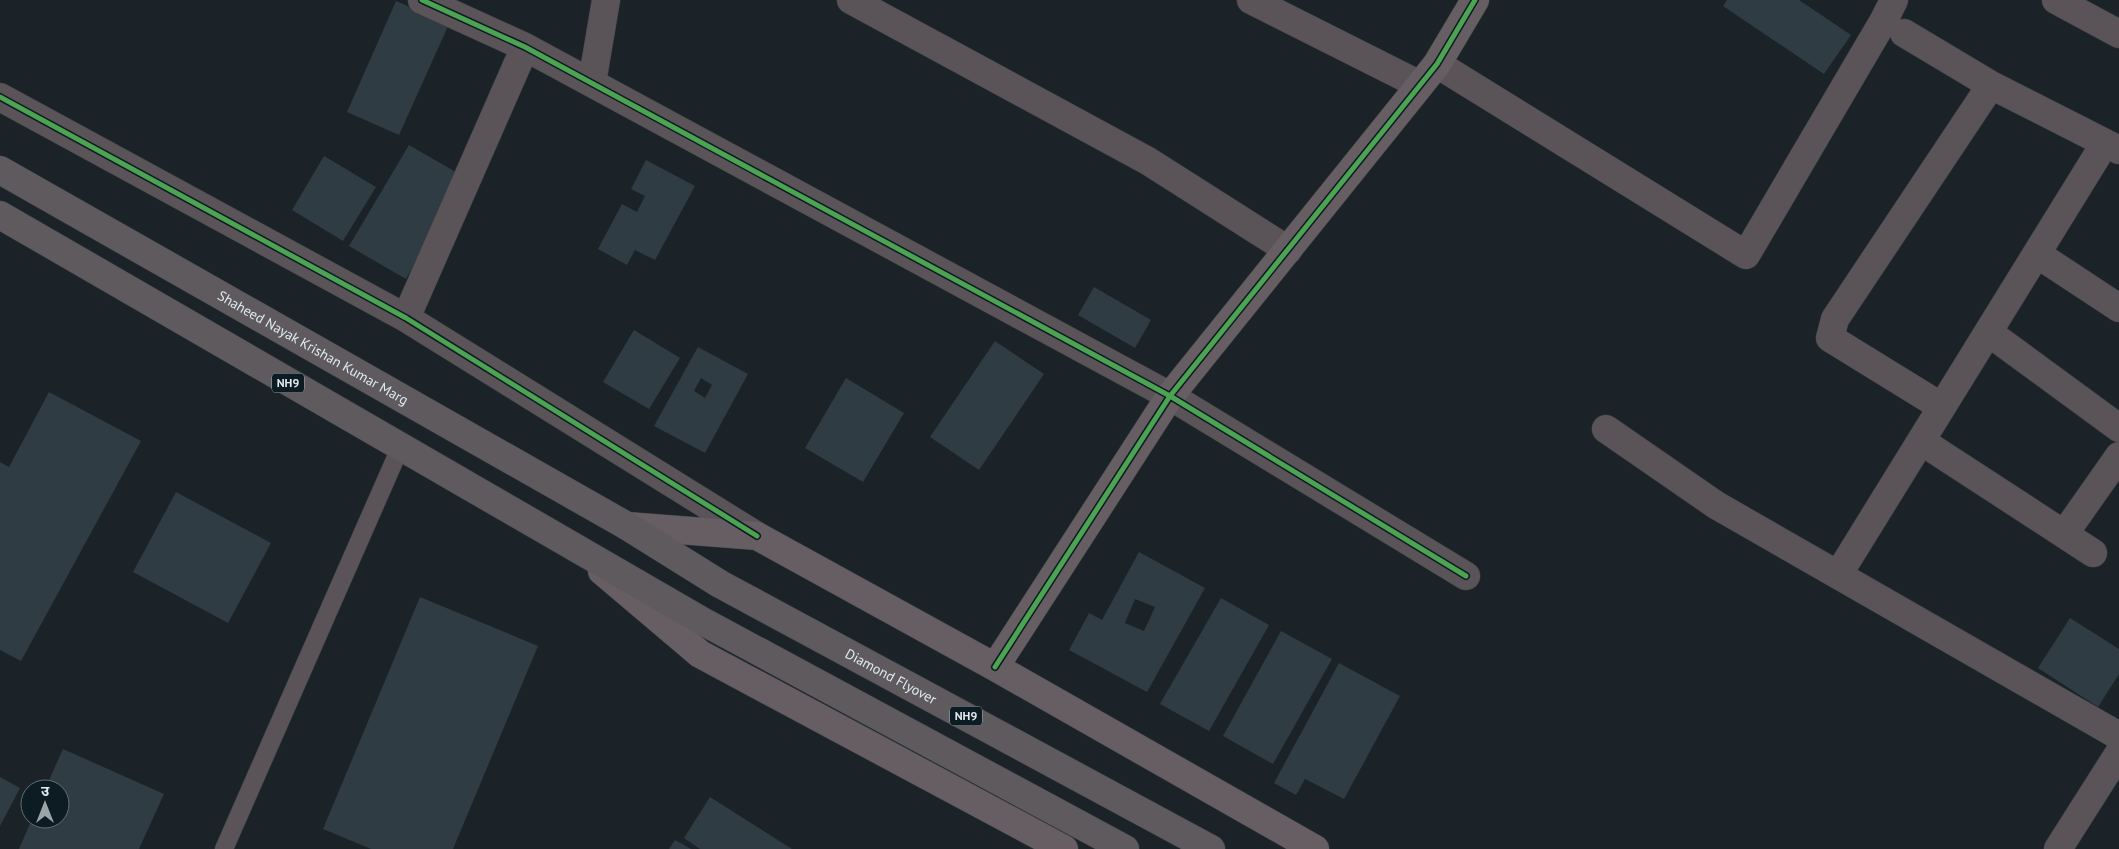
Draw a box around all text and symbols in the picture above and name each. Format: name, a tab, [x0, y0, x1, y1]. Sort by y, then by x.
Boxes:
street label: Shaheed Nayak Krishan Kumar Marg	[214, 286, 412, 409]
road number: NH9	[272, 373, 304, 392]
street label: Diamond Flyover	[842, 644, 940, 708]
road number: NH9	[950, 706, 982, 726]
north arrow	[20, 779, 70, 829]
text: उ	[41, 782, 50, 800]

